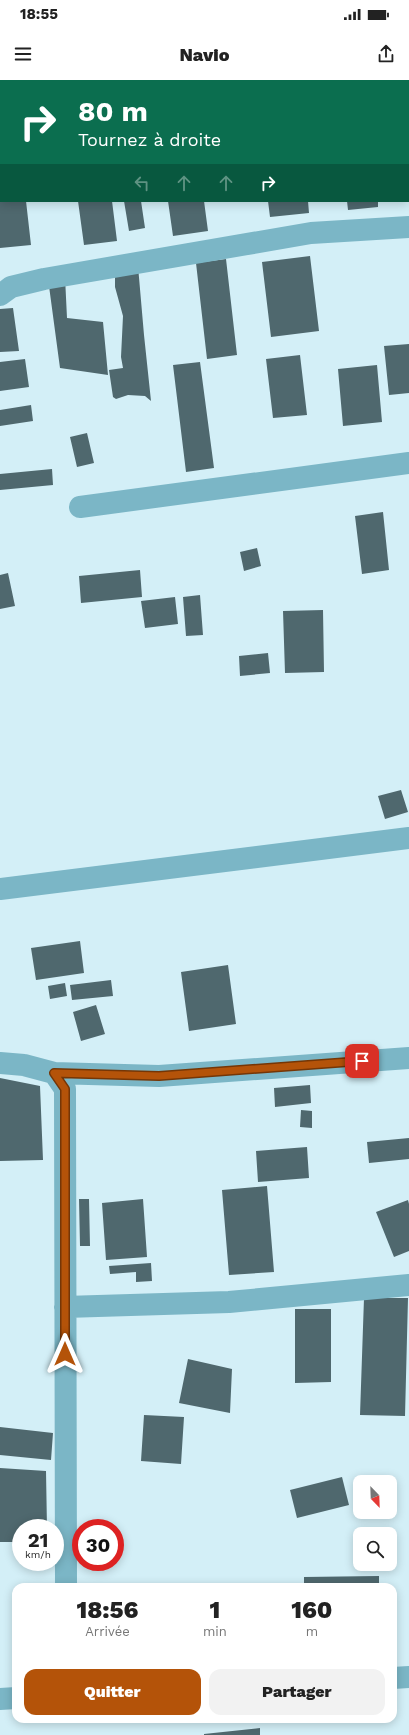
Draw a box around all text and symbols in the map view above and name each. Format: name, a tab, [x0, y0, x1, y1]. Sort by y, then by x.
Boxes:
text: 18:55	[20, 5, 58, 23]
icon: menu	[12, 43, 34, 65]
icon: share	[375, 43, 397, 65]
text: Navio	[180, 44, 229, 65]
text: 80 m	[78, 95, 148, 128]
icon: right	[12, 96, 64, 148]
text: Tournez à droite	[78, 129, 221, 150]
icon: left	[131, 172, 153, 194]
icon: ahead	[173, 172, 195, 194]
icon: ahead	[215, 172, 237, 194]
icon: right	[257, 172, 279, 194]
pin	[345, 1044, 379, 1078]
icon: arrive	[351, 1050, 373, 1072]
position arrow	[44, 1333, 86, 1375]
north arrow	[353, 1475, 397, 1519]
map controls	[353, 1475, 397, 1571]
speed limit sign: 30	[72, 1519, 124, 1571]
button: search	[353, 1527, 397, 1571]
text: 21	[28, 1528, 48, 1552]
text: km/h	[25, 1549, 51, 1560]
text: 18:56	[76, 1596, 138, 1624]
text: 1	[210, 1596, 220, 1624]
text: 160	[291, 1596, 333, 1624]
text: Arrivée	[85, 1624, 130, 1639]
text: min	[203, 1624, 227, 1639]
text: m	[306, 1624, 318, 1639]
button: Quitter	[24, 1669, 201, 1715]
button: Partager	[209, 1669, 385, 1715]

